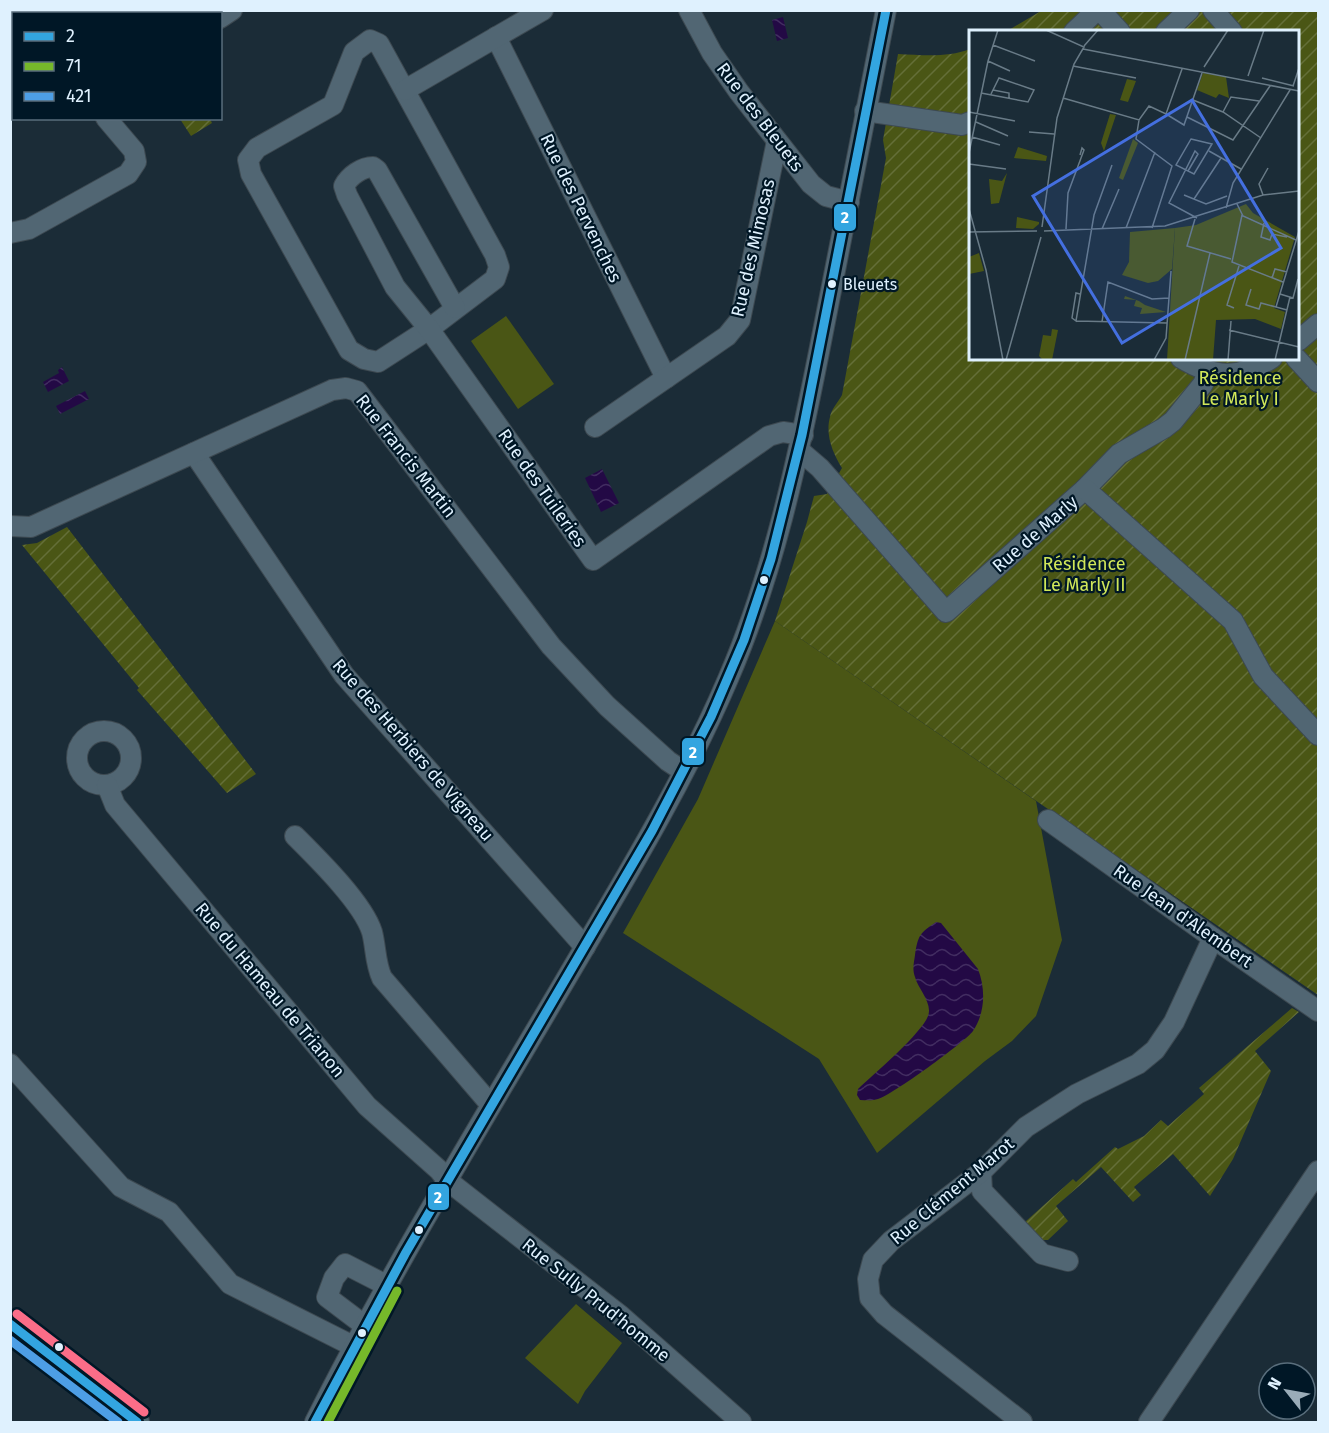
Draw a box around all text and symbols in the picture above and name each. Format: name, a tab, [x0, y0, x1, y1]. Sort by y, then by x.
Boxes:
legend	[12, 12, 222, 120]
text: 2	[66, 25, 75, 47]
inset map	[969, 30, 1299, 360]
text: 71	[66, 55, 81, 77]
street label: Rue des Bleuets	[712, 58, 808, 176]
text: 421	[66, 85, 91, 107]
street label: Rue des Pervenches	[535, 130, 627, 286]
street label: Rue des Mimosas	[726, 177, 780, 319]
line badge: 2	[833, 203, 857, 232]
text: 2	[841, 208, 849, 227]
place label: Bleuets	[843, 275, 897, 294]
marker: Bleuets	[826, 278, 838, 290]
park label: Résidence Le Marly I	[1198, 367, 1282, 410]
street label: Rue Francis Martin	[351, 390, 461, 522]
street label: Rue des Tuileries	[493, 425, 591, 551]
street label: Rue de Marly	[988, 491, 1082, 577]
park label: Résidence Le Marly II	[1042, 553, 1126, 596]
unlabelled marker	[758, 574, 770, 586]
street label: Rue des Herbiers de Vigneau	[328, 654, 498, 846]
line badge: 2	[681, 737, 705, 766]
text: 2	[689, 743, 697, 762]
street label: Rue Jean d'Alembert	[1109, 860, 1257, 973]
street label: Rue du Hameau de Trianon	[190, 898, 350, 1082]
street label: Rue Clément Marot	[886, 1132, 1019, 1249]
line badge: 2	[427, 1183, 450, 1211]
text: 2	[434, 1188, 442, 1207]
unlabelled marker	[413, 1224, 425, 1236]
street label: Rue Sully Prud'homme	[518, 1233, 674, 1367]
unlabelled marker	[356, 1327, 368, 1339]
unlabelled marker	[53, 1341, 65, 1353]
north arrow	[1257, 1361, 1317, 1421]
text: N	[1264, 1374, 1285, 1393]

